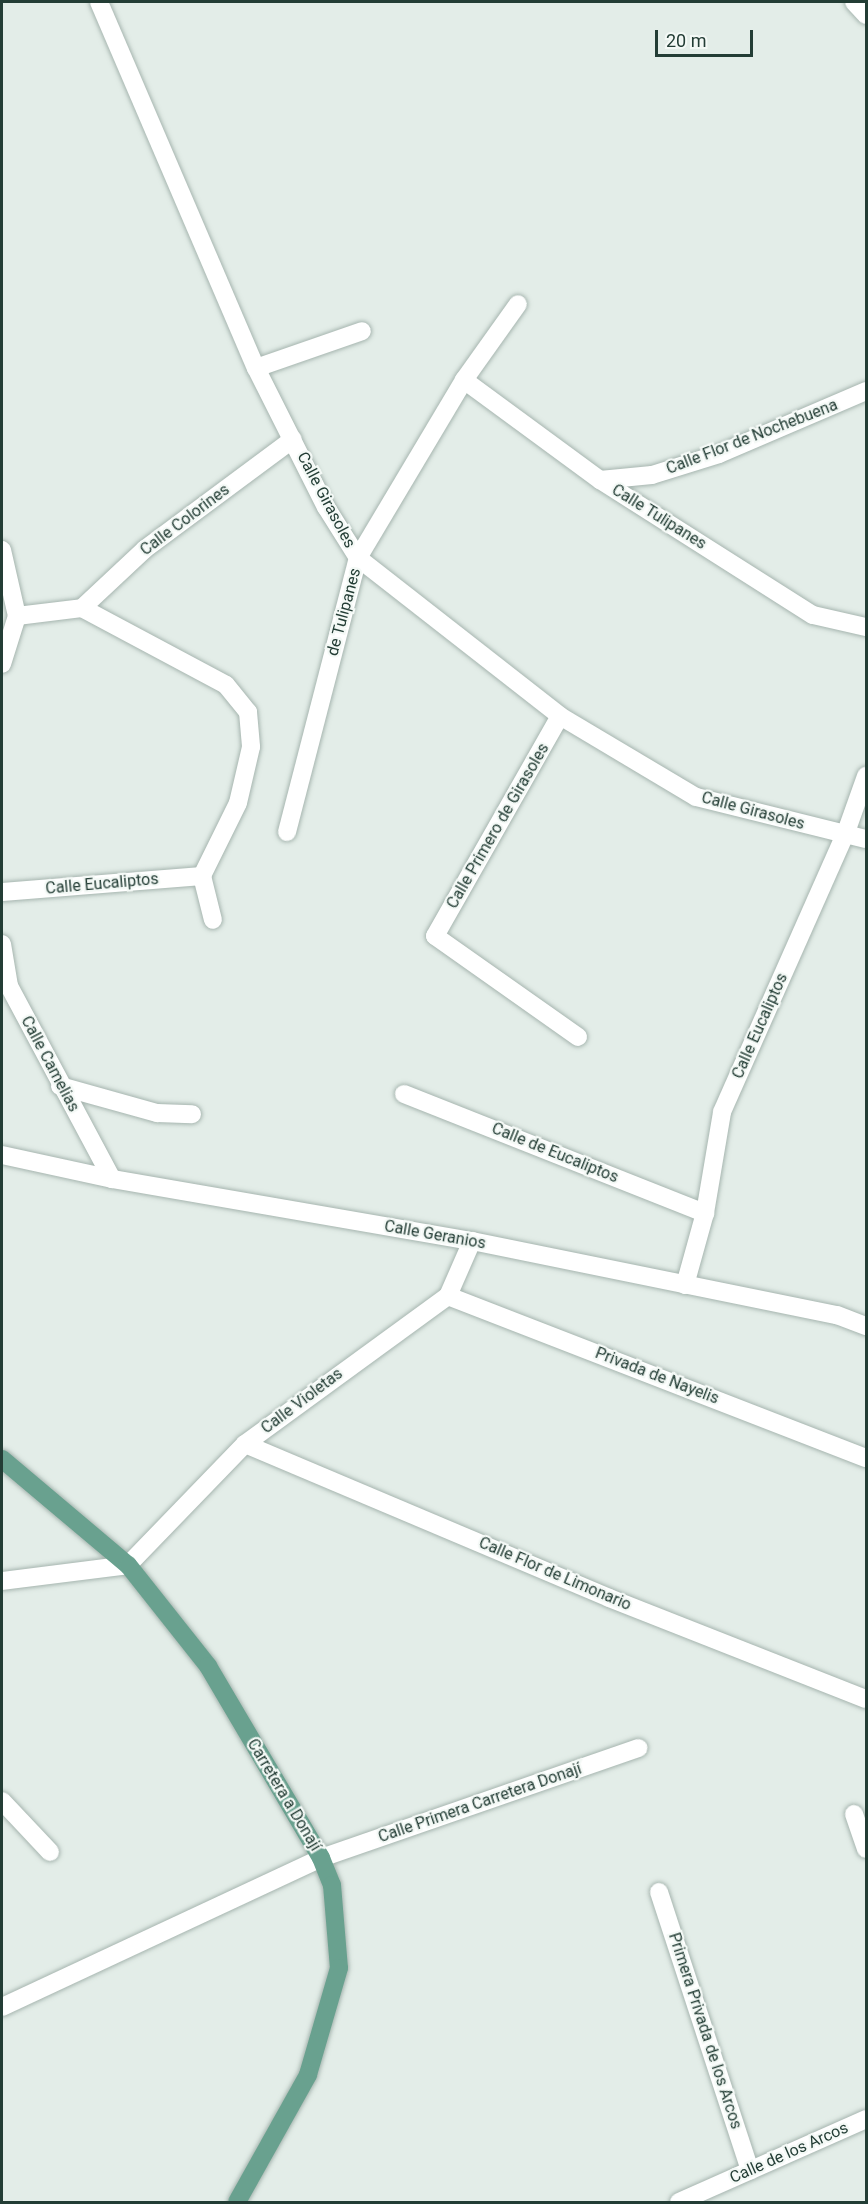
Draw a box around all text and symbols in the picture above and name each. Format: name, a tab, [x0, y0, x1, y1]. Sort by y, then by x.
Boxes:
scale bar	[658, 18, 756, 56]
text: 20 m	[666, 30, 706, 51]
street label: Calle Flor de Nochebuena	[664, 395, 840, 479]
street label: Calle Girasoles	[293, 449, 359, 551]
street label: Calle Colorines	[137, 480, 233, 560]
street label: Calle Tulipanes	[608, 480, 710, 554]
street label: de Tulipanes	[323, 566, 365, 658]
street label: Calle Primero de Girasoles	[443, 740, 553, 912]
street label: Calle Girasoles	[699, 788, 807, 834]
street label: Calle Eucaliptos	[45, 869, 159, 899]
street label: Calle Eucaliptos	[728, 970, 792, 1082]
street label: Calle Camelias	[17, 1013, 83, 1115]
street label: Calle de Eucaliptos	[489, 1119, 621, 1187]
street label: Calle Geranios	[383, 1217, 487, 1253]
street label: Privada de Nayelis	[592, 1344, 722, 1408]
street label: Calle Violetas	[257, 1364, 347, 1438]
street label: Calle Flor de Limonario	[476, 1533, 634, 1615]
street label: Carretera a Donají	[243, 1735, 325, 1855]
street label: Calle Primera Carretera Donají	[376, 1759, 584, 1847]
street label: Primera Privada de los Arcos	[664, 1930, 746, 2132]
street label: Calle de los Arcos	[727, 2118, 851, 2188]

